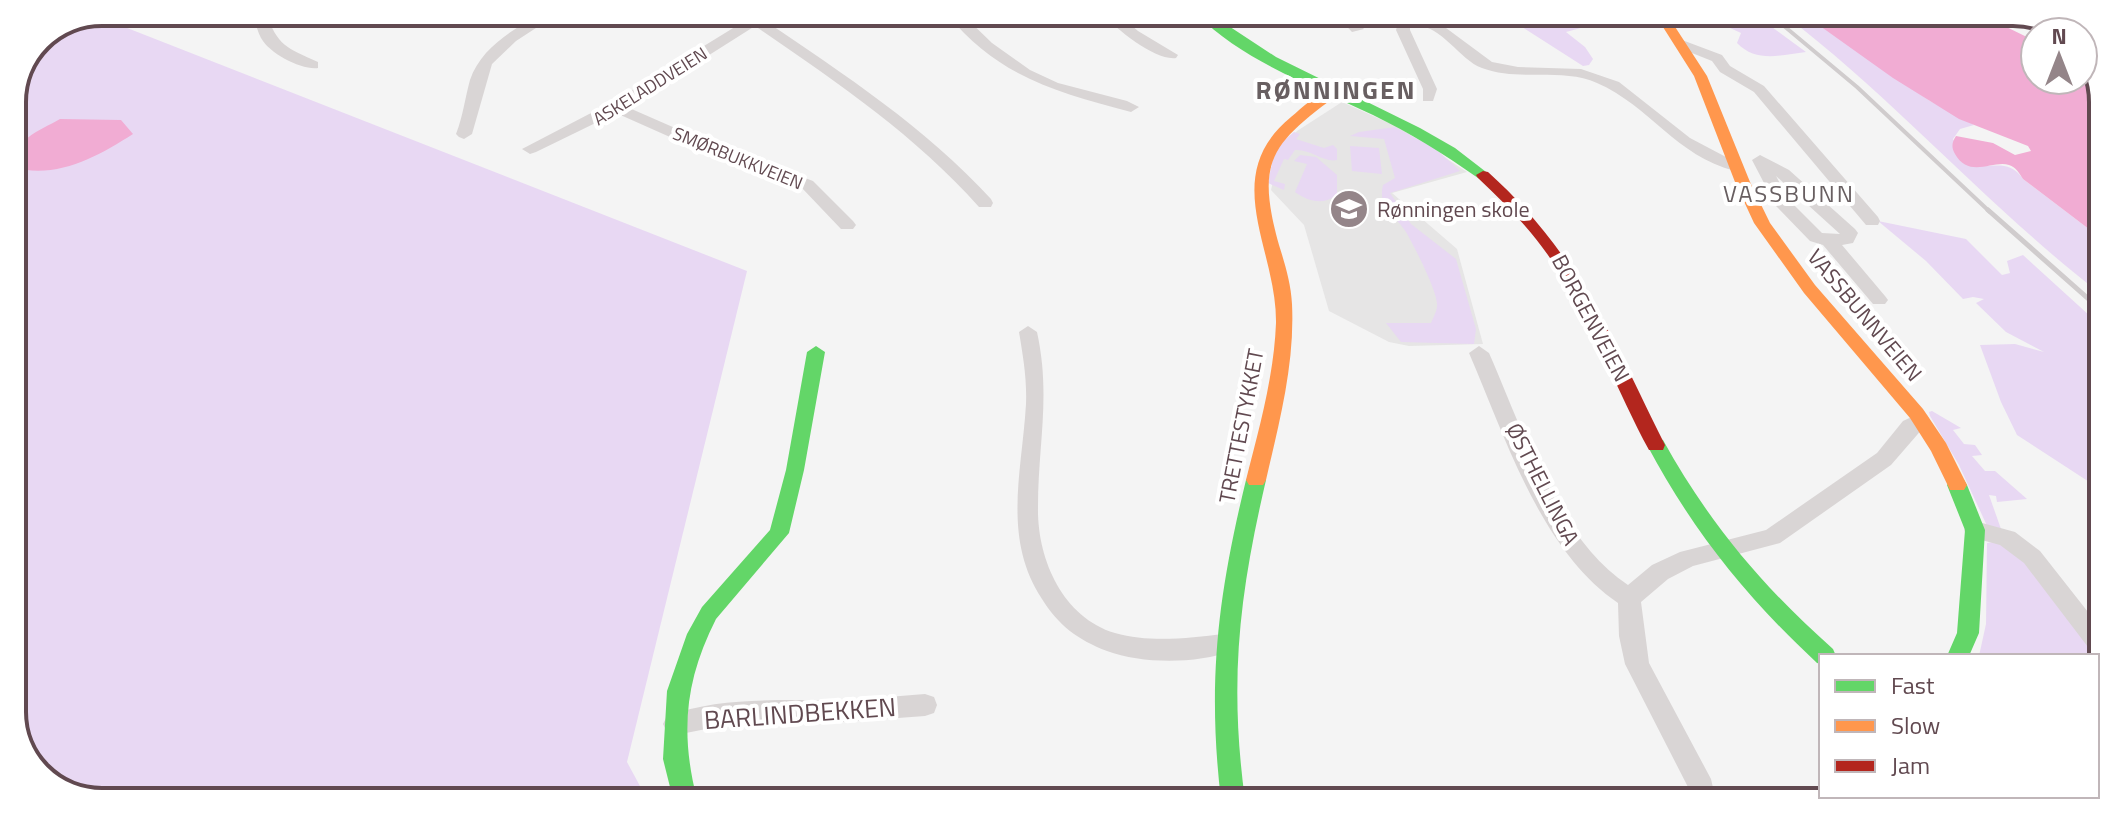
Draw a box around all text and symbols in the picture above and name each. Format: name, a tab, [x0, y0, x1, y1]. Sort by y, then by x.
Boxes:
north arrow	[2019, 16, 2099, 96]
text: N	[2051, 19, 2067, 53]
street label: ASKELADDVEIEN	[588, 40, 712, 132]
district label: RØNNINGEN	[1256, 70, 1416, 109]
street label: SMØRBUKKVEIEN	[669, 120, 807, 196]
district label: VASSBUNN	[1723, 175, 1855, 211]
school or university icon: Rønningen skole	[1328, 188, 1370, 230]
place label: Rønningen skole	[1377, 192, 1530, 226]
street label: VASSBUNNVEIEN	[1799, 241, 1931, 389]
street label: BORGENVEIEN	[1543, 248, 1639, 388]
street label: TRETTESTYKKET	[1209, 345, 1273, 506]
street label: ØSTHELLINGA	[1498, 417, 1588, 551]
legend	[1819, 654, 2099, 798]
text: Fast	[1891, 667, 1935, 703]
street label: BARLINDBEKKEN	[703, 687, 897, 739]
text: Slow	[1891, 707, 1940, 743]
text: Jam	[1891, 747, 1930, 783]

